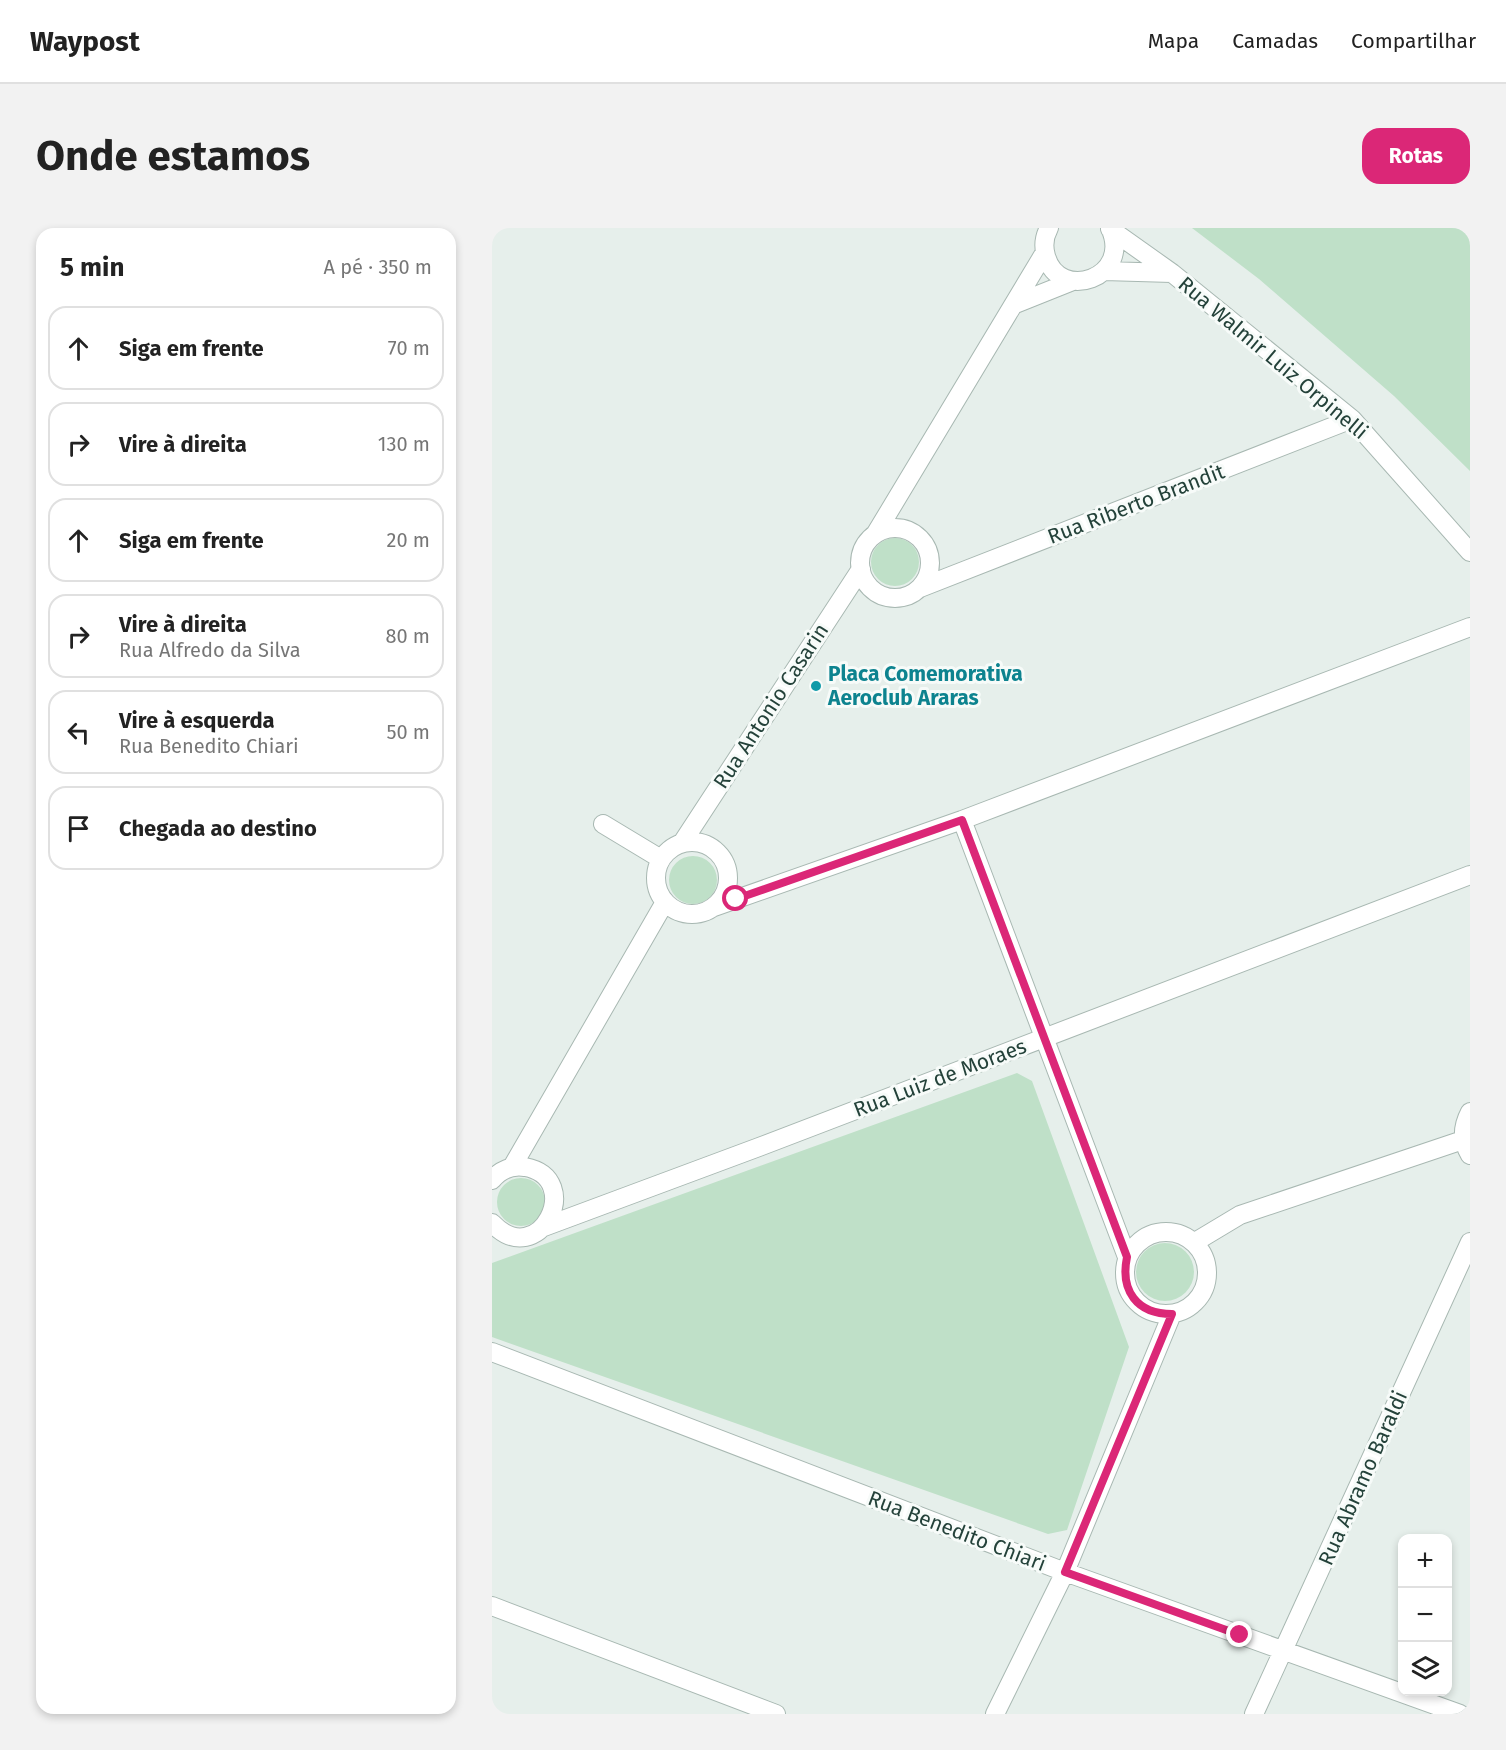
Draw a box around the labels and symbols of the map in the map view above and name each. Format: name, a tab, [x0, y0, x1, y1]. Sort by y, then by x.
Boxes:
street label: Rua Walmir Luiz Orpinelli	[1173, 271, 1373, 445]
street label: Rua Riberto Brandit	[1044, 458, 1229, 550]
street label: Rua Antonio Casarin	[708, 618, 834, 794]
place label: Placa Comemorativa Aeroclub Araras	[827, 661, 1023, 711]
marker: Placa Comemorativa Aeroclub Araras	[809, 679, 823, 693]
route start	[722, 885, 748, 911]
street label: Rua Luiz de Moraes	[850, 1033, 1030, 1123]
street label: Rua Abramo Baraldi	[1313, 1387, 1413, 1569]
street label: Rua Benedito Chiari	[864, 1485, 1050, 1577]
route end	[1226, 1621, 1252, 1647]

